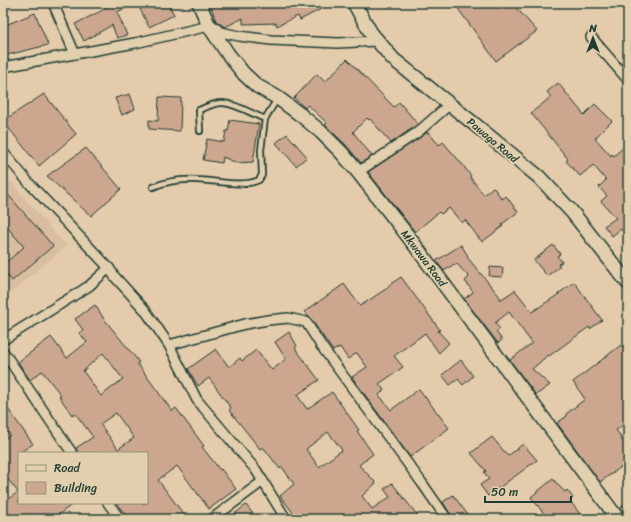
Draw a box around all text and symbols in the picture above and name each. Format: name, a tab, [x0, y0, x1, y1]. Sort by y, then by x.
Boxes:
north arrow	[573, 18, 613, 58]
text: N	[588, 19, 597, 38]
street label: Pawaga Road	[463, 113, 524, 169]
street label: Mkwawa Road	[396, 226, 452, 292]
legend	[18, 452, 148, 504]
text: Road	[54, 457, 81, 479]
text: Building	[54, 477, 97, 499]
scale bar	[485, 478, 571, 504]
text: 50 m	[491, 481, 518, 503]

